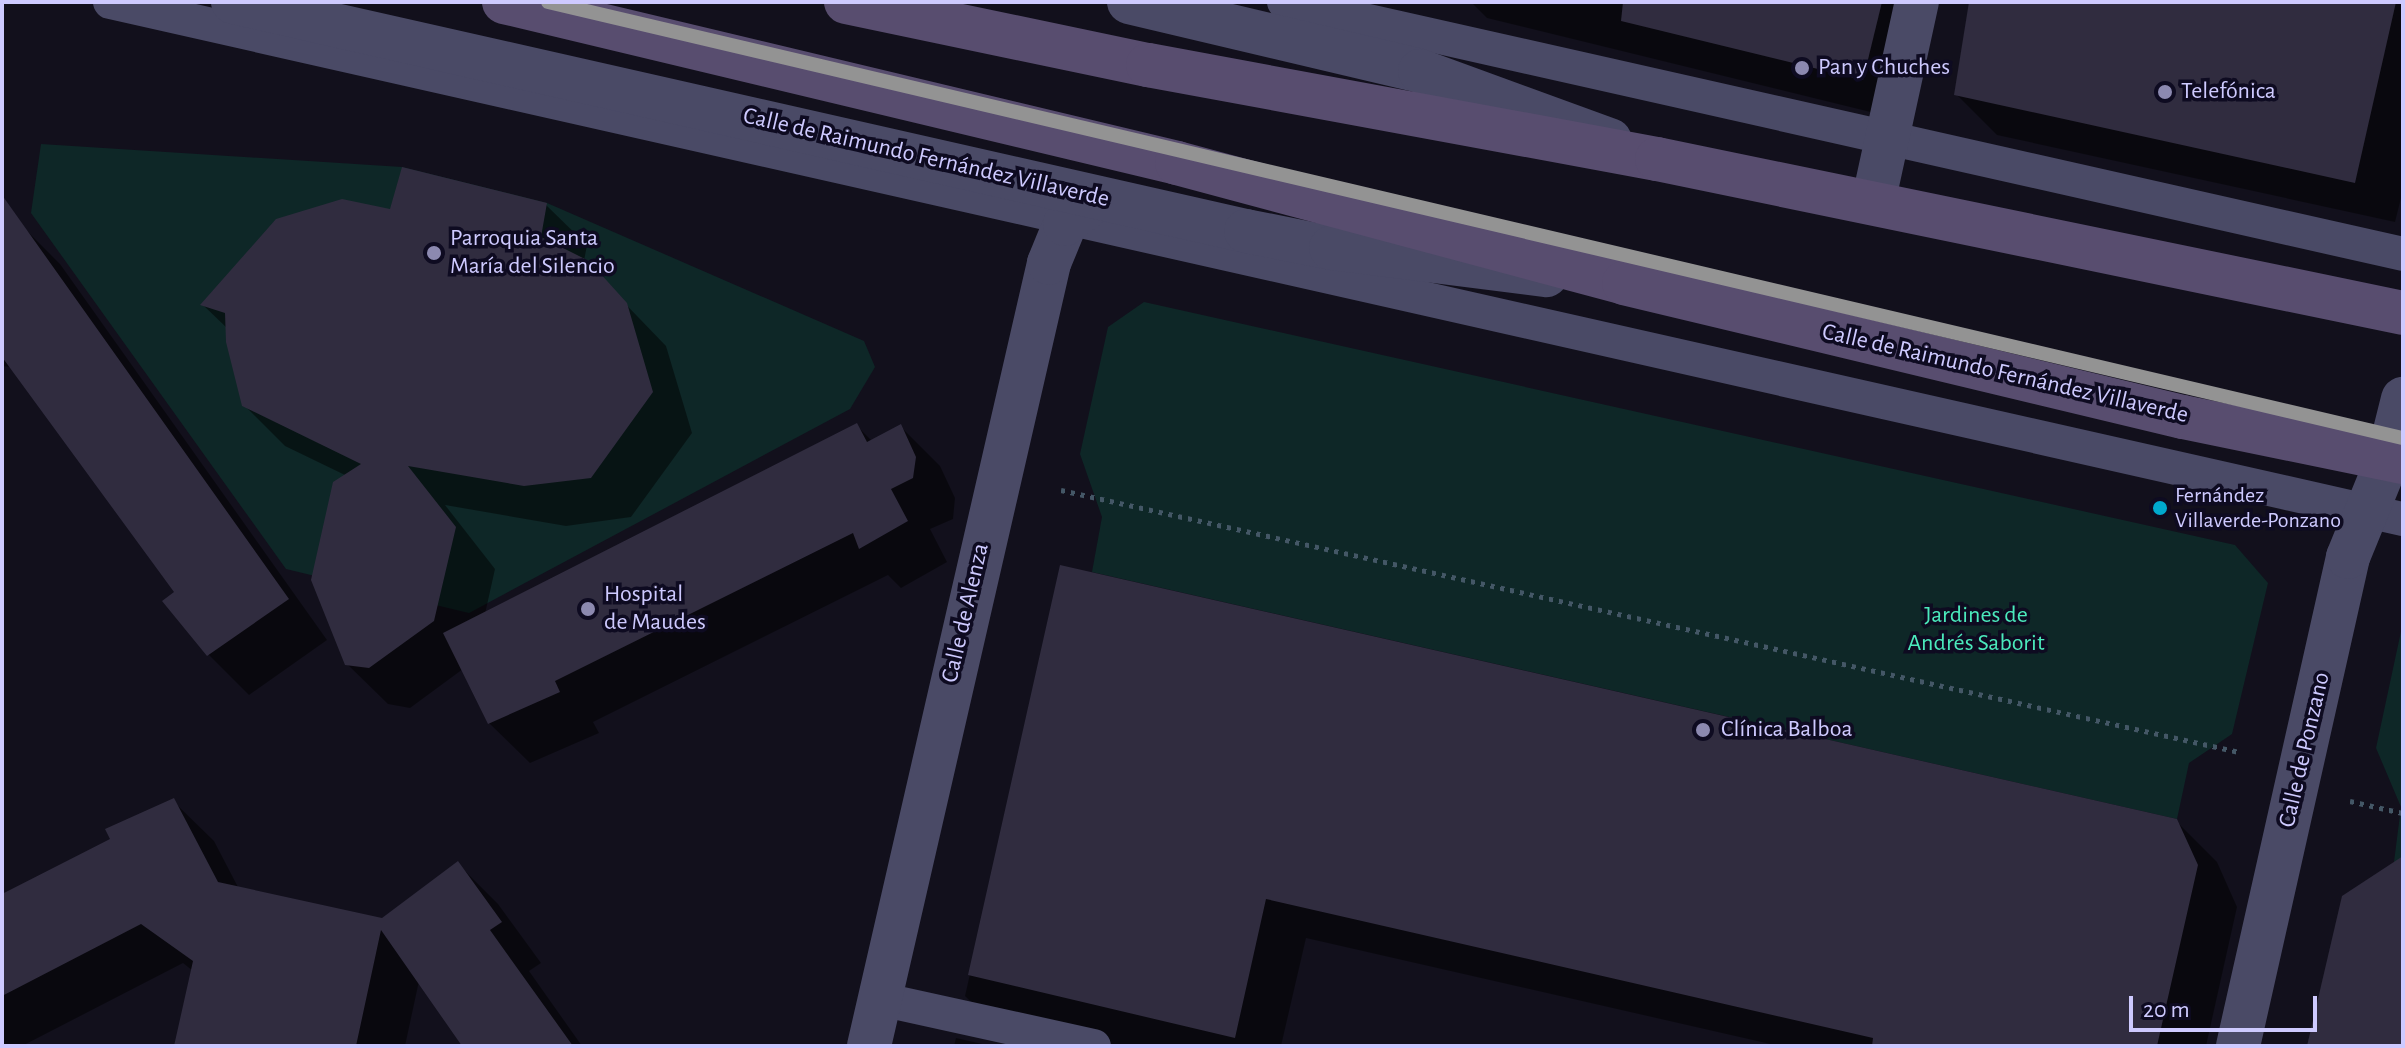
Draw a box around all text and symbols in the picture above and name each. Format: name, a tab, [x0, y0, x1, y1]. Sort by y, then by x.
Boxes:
place label: Pan y Chuches	[1818, 54, 1950, 82]
marker: Pan y Chuches	[1793, 59, 1811, 77]
place label: Telefónica	[2181, 78, 2276, 106]
marker: Telefónica	[2156, 83, 2174, 101]
street label: Calle de Raimundo Fernández Villaverde	[740, 102, 1112, 214]
place label: Parroquia Santa María del Silencio	[450, 225, 615, 281]
marker: Parroquia Santa María del Silencio	[425, 244, 443, 262]
street label: Calle de Raimundo Fernández Villaverde	[1819, 318, 2191, 430]
place label: Fernández Villaverde-Ponzano	[2175, 482, 2341, 534]
marker: Fernández Villaverde-Ponzano	[2152, 500, 2168, 516]
street label: Calle de Alenza	[936, 541, 996, 685]
place label: Hospital de Maudes	[604, 581, 706, 637]
marker: Hospital de Maudes	[579, 600, 597, 618]
park label: Jardines de Andrés Saborit	[1907, 602, 2045, 658]
street label: Calle de Ponzano	[2273, 670, 2337, 830]
place label: Clínica Balboa	[1721, 716, 1853, 744]
marker: Clínica Balboa	[1692, 719, 1714, 741]
scale bar	[2133, 980, 2321, 1030]
text: 20 m	[2143, 998, 2190, 1022]

